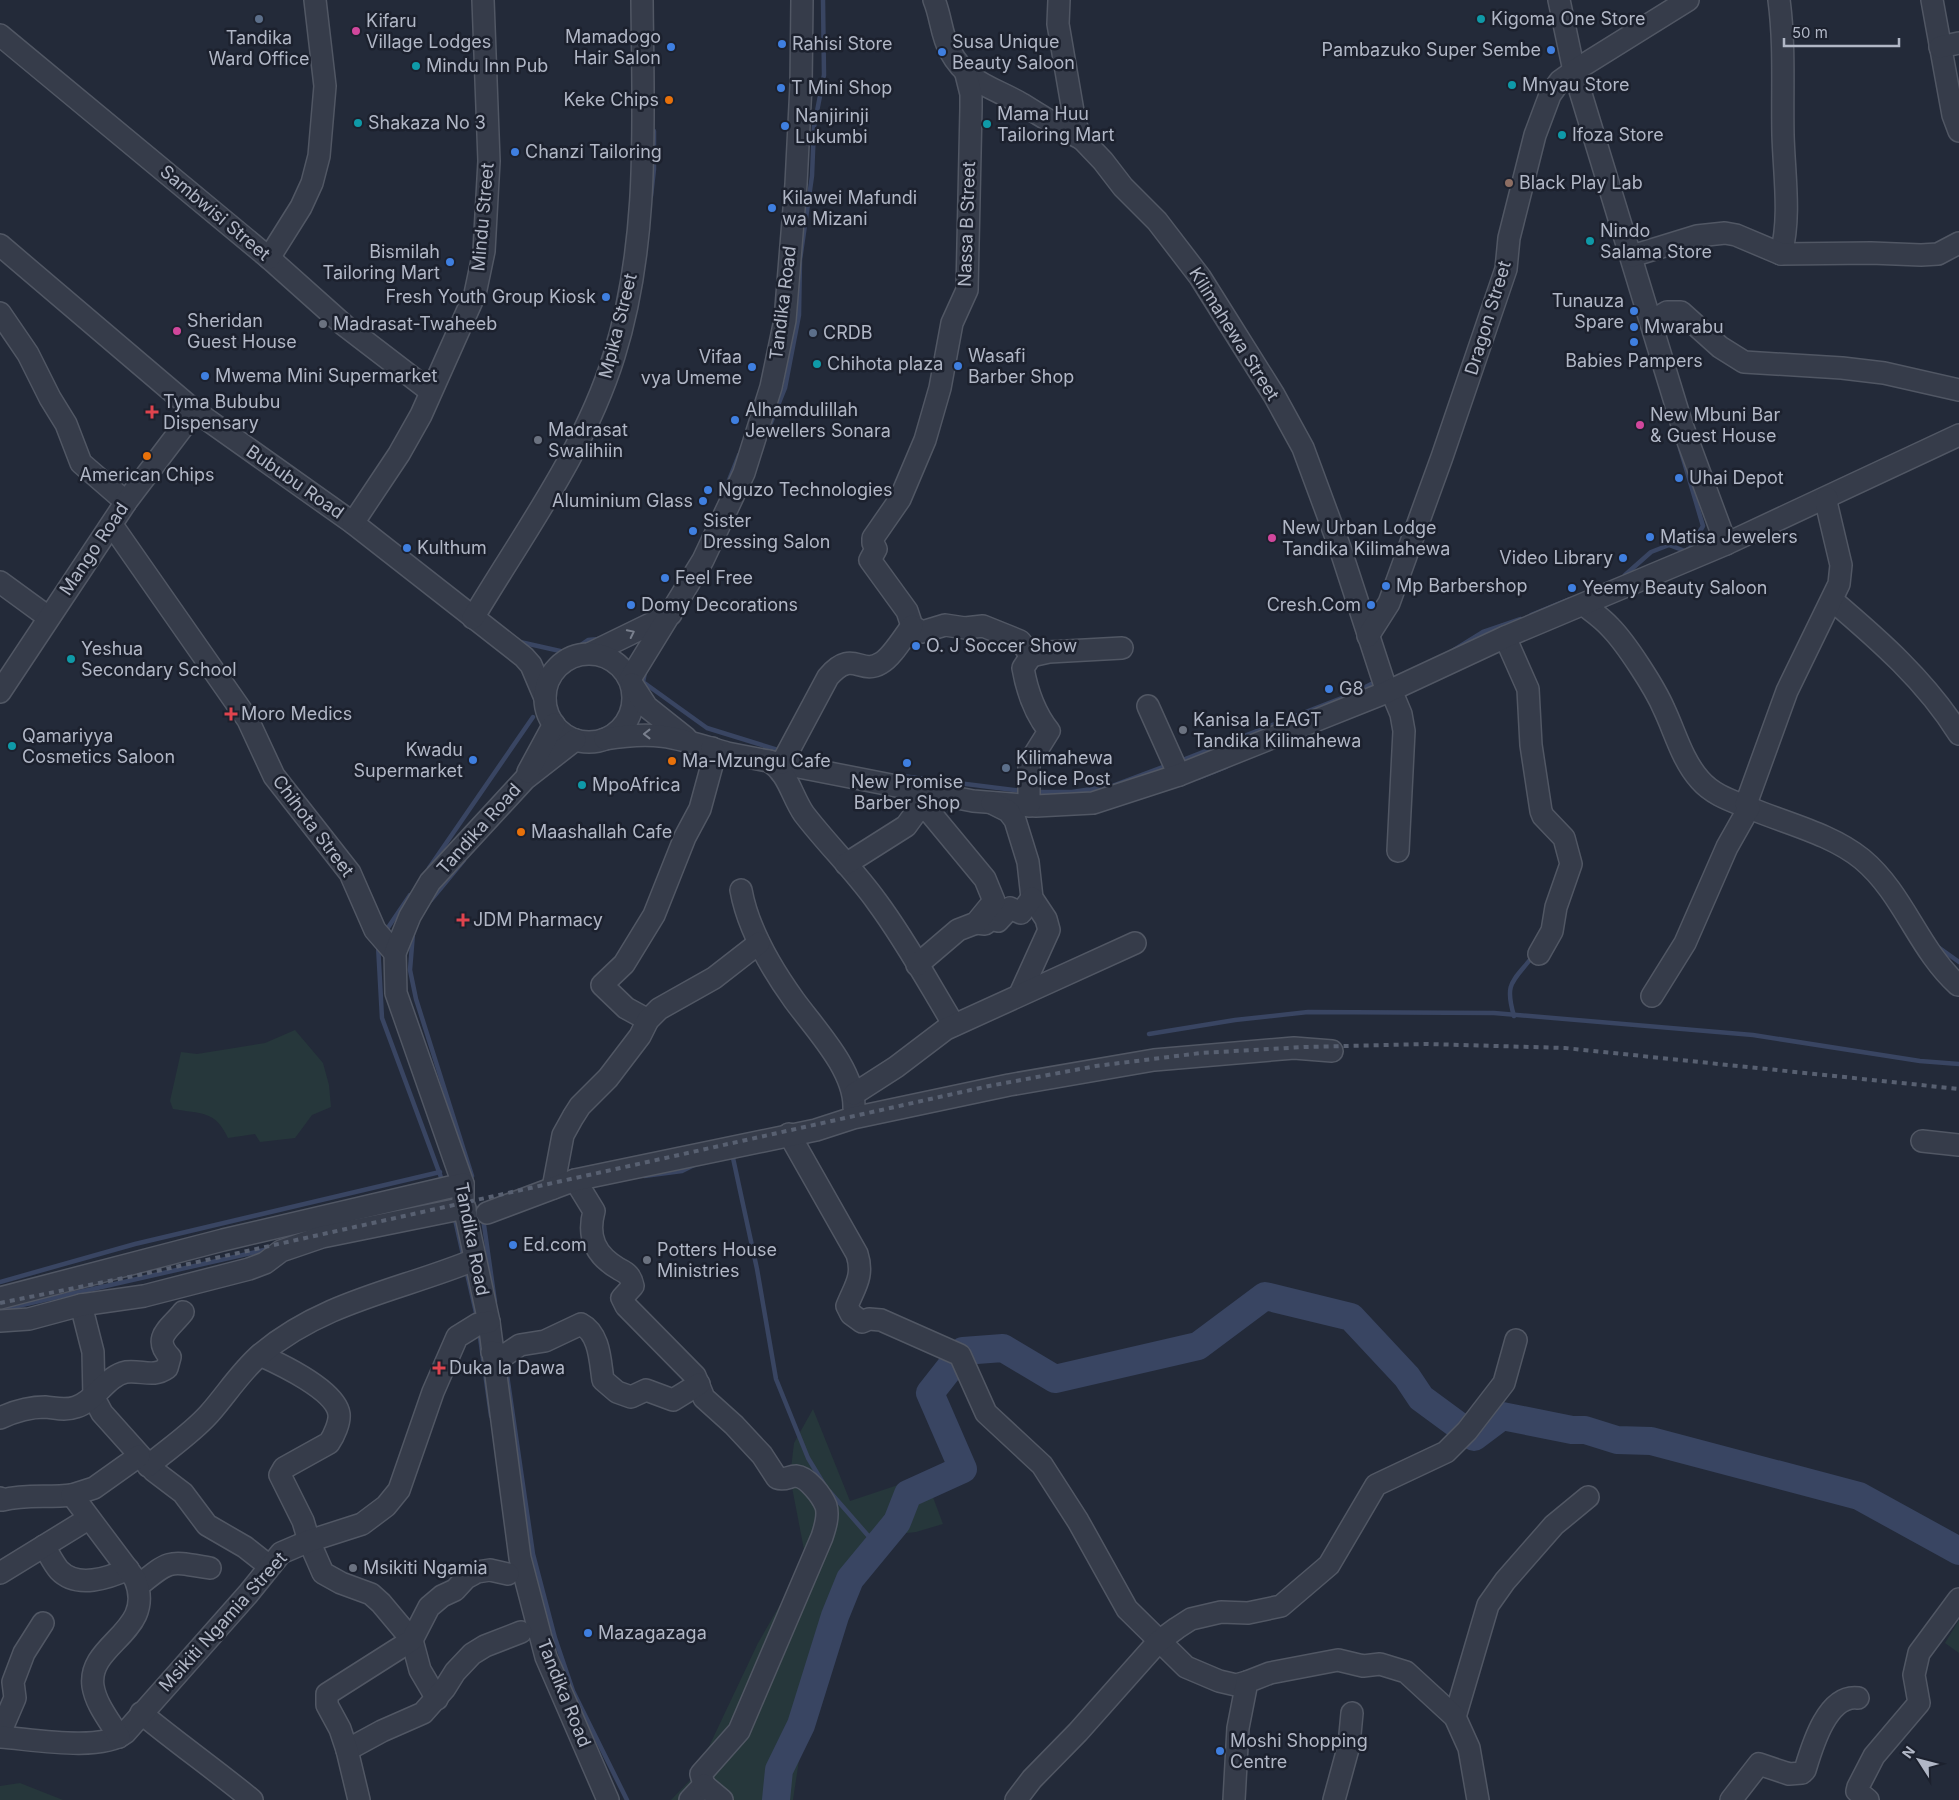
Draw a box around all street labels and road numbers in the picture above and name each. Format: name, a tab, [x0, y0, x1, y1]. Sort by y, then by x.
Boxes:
street label: Sambwisi Street	[156, 161, 275, 265]
street label: Nassa B Street	[954, 161, 979, 287]
street label: Mindu Street	[467, 162, 498, 272]
street label: Tandika Road	[765, 245, 800, 361]
street label: Dragon Street	[1460, 258, 1515, 377]
street label: Kilimahewa Street	[1185, 263, 1284, 404]
street label: Mpika Street	[594, 271, 641, 381]
street label: Bububu Road	[242, 440, 348, 523]
street label: Mango Road	[55, 498, 132, 599]
street label: Chihota Street	[268, 771, 358, 881]
street label: Tandika Road	[432, 779, 525, 878]
street label: Tandika Road	[451, 1181, 494, 1297]
street label: Msikiti Ngamia Street	[154, 1548, 291, 1696]
street label: Tandika Road	[533, 1636, 596, 1750]

